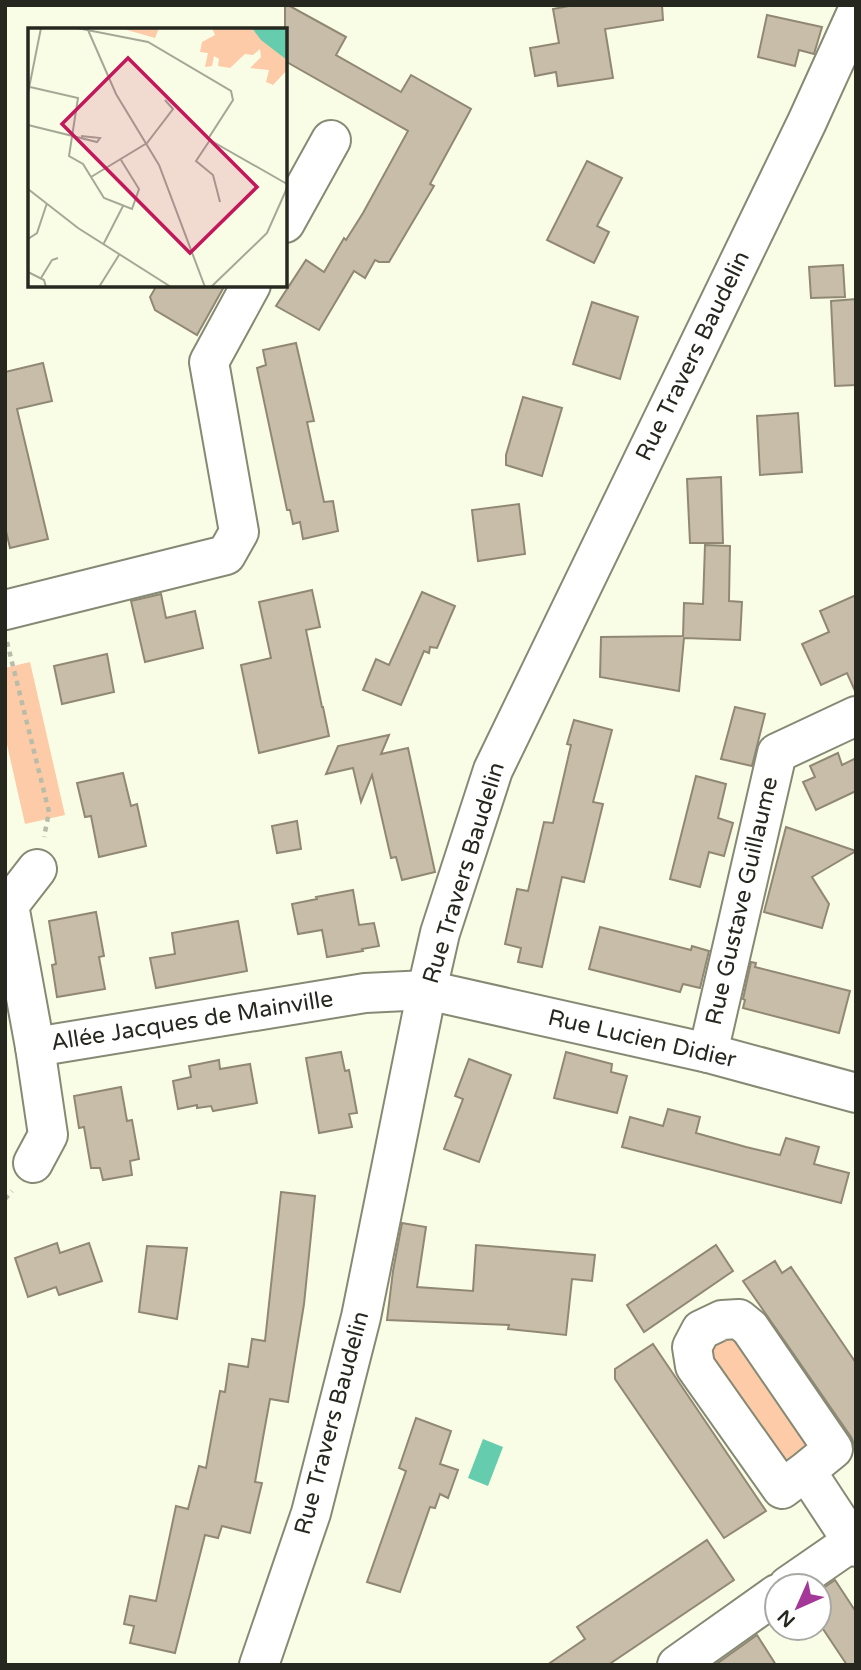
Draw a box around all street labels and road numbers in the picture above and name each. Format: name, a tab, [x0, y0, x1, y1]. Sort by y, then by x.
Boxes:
street label: Rue Travers Baudelin	[630, 246, 756, 466]
street label: Rue Travers Baudelin	[417, 759, 511, 987]
street label: Rue Gustave Guillaume	[700, 774, 784, 1028]
street label: Allée Jacques de Mainville	[49, 985, 335, 1057]
street label: Rue Lucien Didier	[545, 1004, 739, 1074]
street label: Rue Travers Baudelin	[289, 1308, 375, 1538]

